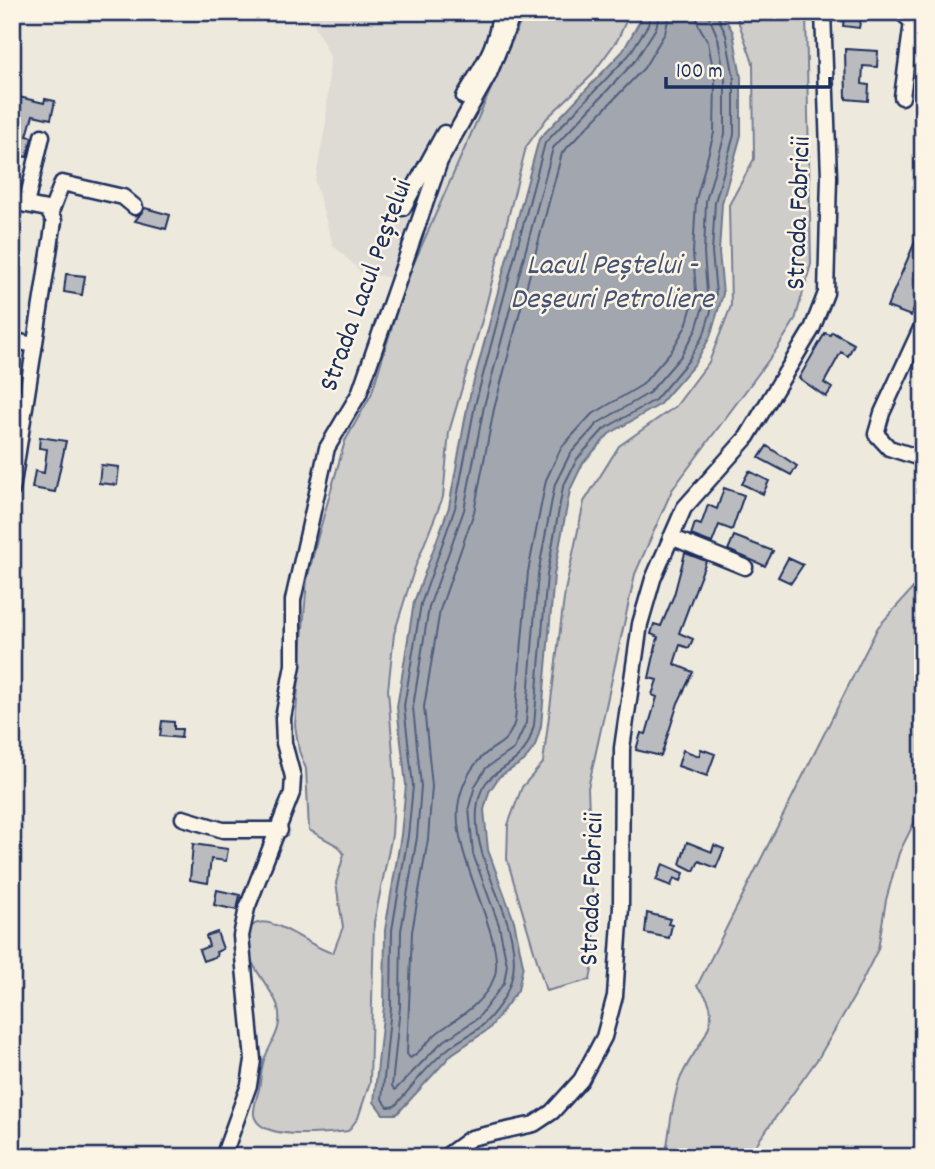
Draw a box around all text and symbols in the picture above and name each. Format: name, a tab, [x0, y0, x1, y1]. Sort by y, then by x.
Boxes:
scale bar	[666, 46, 830, 90]
text: 100 m	[676, 58, 723, 88]
street label: Strada Fabricii	[778, 136, 824, 290]
street label: Strada Lacul Peștelui	[311, 174, 425, 398]
water label: Lacul Peștelui - Deșeuri Petroliere	[510, 246, 716, 323]
street label: Strada Fabricii	[571, 812, 617, 966]

